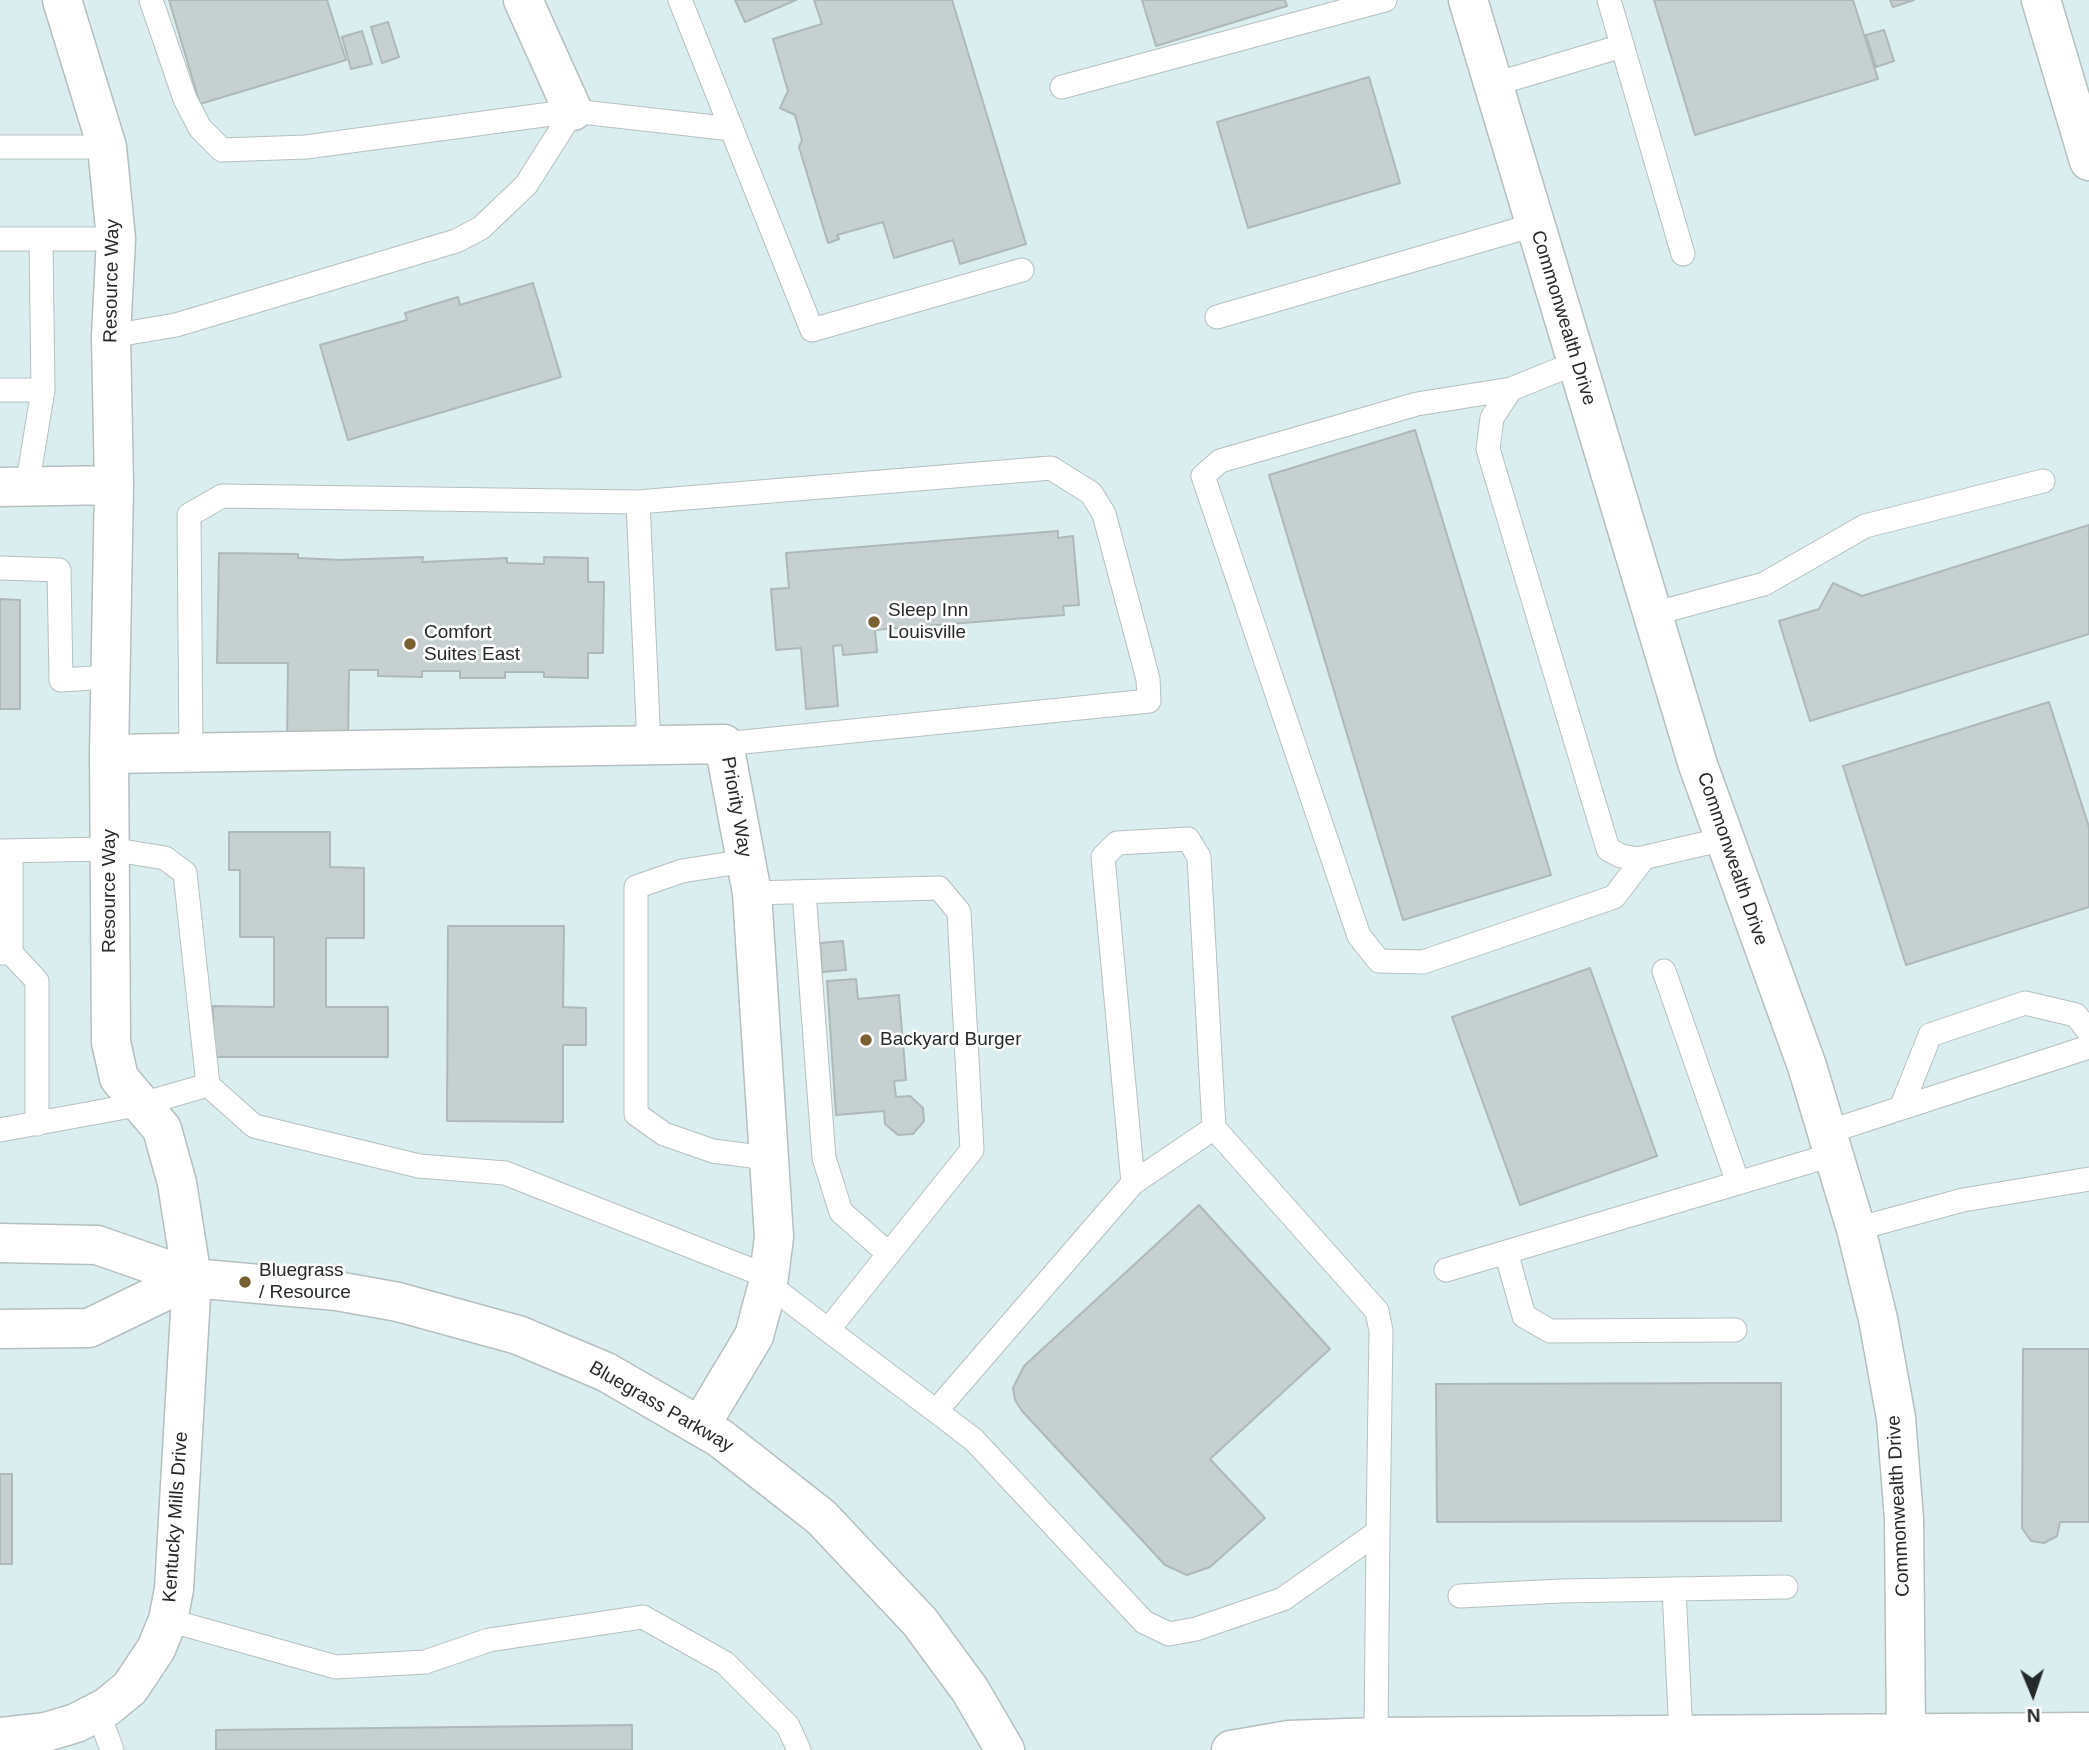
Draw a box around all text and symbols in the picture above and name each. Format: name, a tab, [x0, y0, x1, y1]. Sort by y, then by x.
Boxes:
street label: Resource Way	[100, 219, 124, 343]
street label: Commonwealth Drive	[1526, 228, 1600, 408]
place label: Sleep Inn Louisville	[888, 600, 968, 644]
marker: Sleep Inn Louisville	[866, 614, 882, 630]
place label: Comfort Suites East	[424, 622, 520, 666]
marker: Comfort Suites East	[402, 636, 418, 652]
street label: Priority Way	[716, 755, 756, 859]
street label: Commonwealth Drive	[1692, 769, 1772, 949]
street label: Resource Way	[99, 829, 121, 953]
place label: Backyard Burger	[880, 1029, 1022, 1051]
marker: Backyard Burger	[858, 1032, 874, 1048]
place label: Bluegrass / Resource	[259, 1260, 351, 1304]
marker: Bluegrass / Resource	[237, 1274, 253, 1290]
street label: Bluegrass Parkway	[585, 1356, 737, 1458]
street label: Commonwealth Drive	[1883, 1415, 1915, 1597]
street label: Kentucky Mills Drive	[159, 1431, 193, 1603]
north arrow	[1998, 1659, 2068, 1729]
text: N	[2027, 1705, 2041, 1726]

